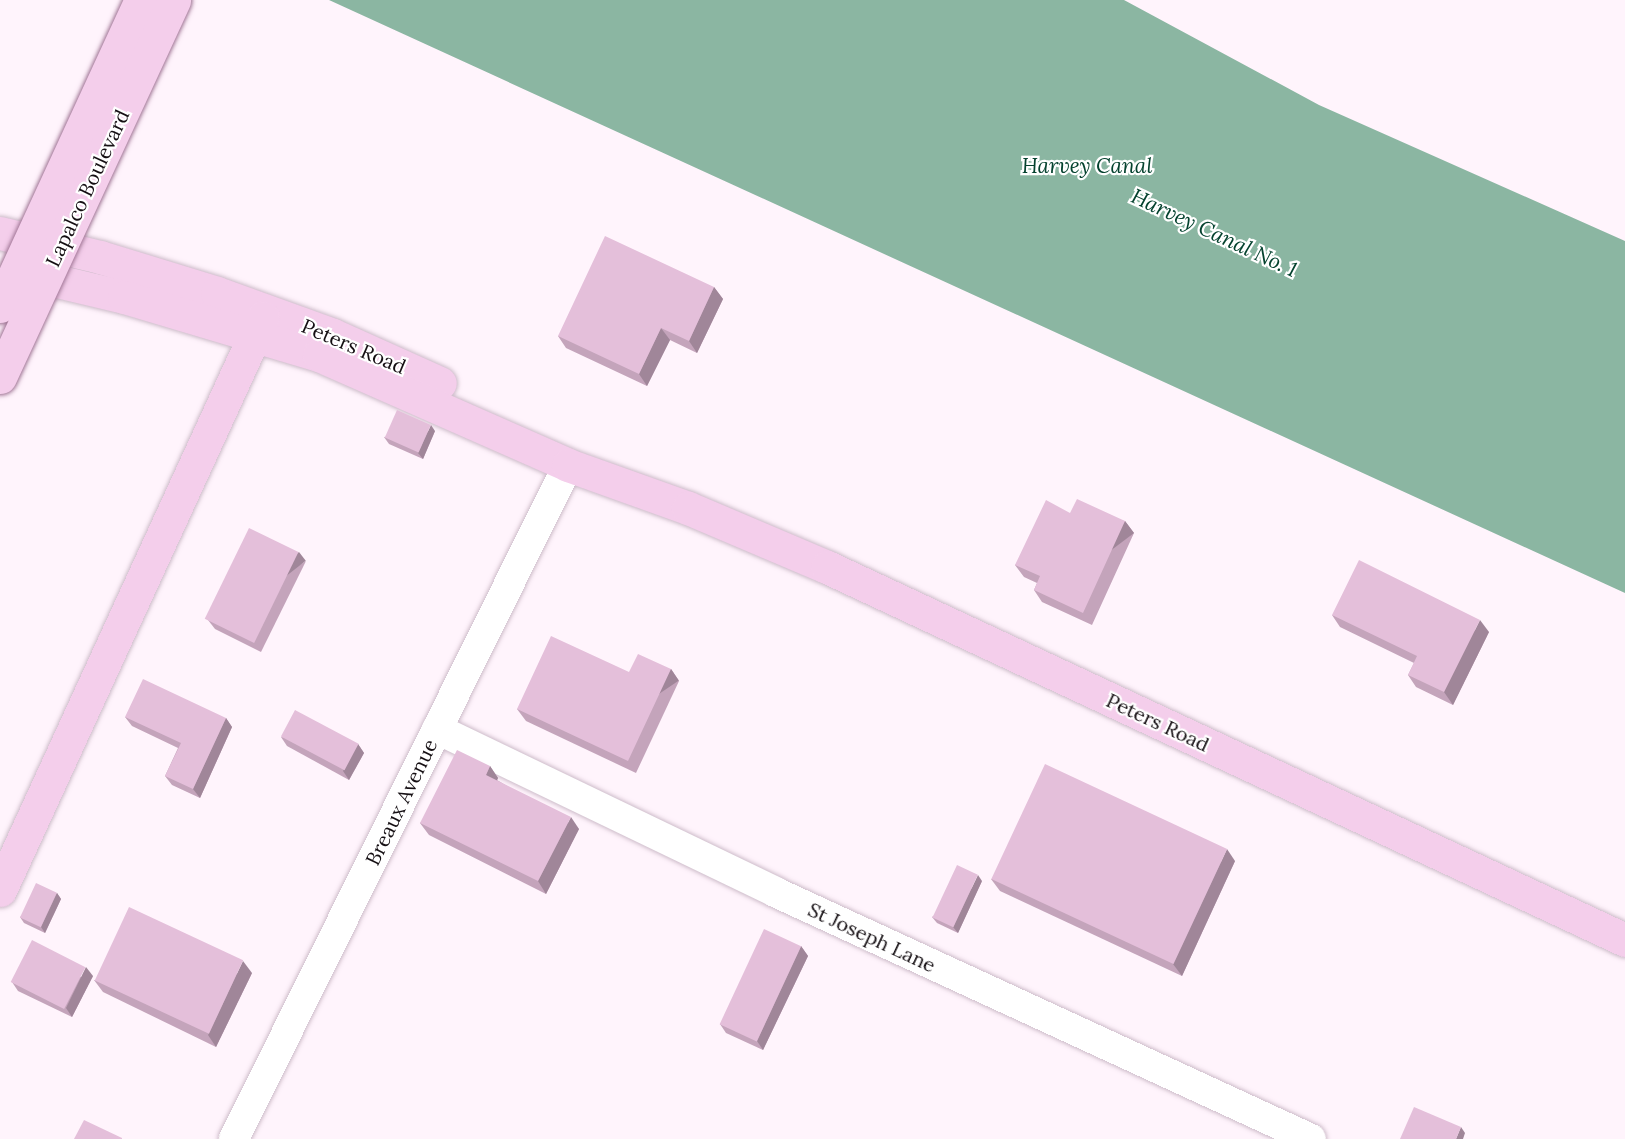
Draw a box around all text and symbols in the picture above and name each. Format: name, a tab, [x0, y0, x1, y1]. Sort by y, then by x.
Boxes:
street label: Lapalco Boulevard	[40, 106, 134, 270]
water label: Harvey Canal	[1022, 153, 1152, 179]
water label: Harvey Canal No. 1	[1127, 183, 1301, 283]
street label: Peters Road	[298, 313, 410, 379]
street label: Peters Road	[1103, 688, 1213, 756]
street label: Breaux Avenue	[360, 735, 442, 869]
street label: St Joseph Lane	[804, 897, 940, 977]

